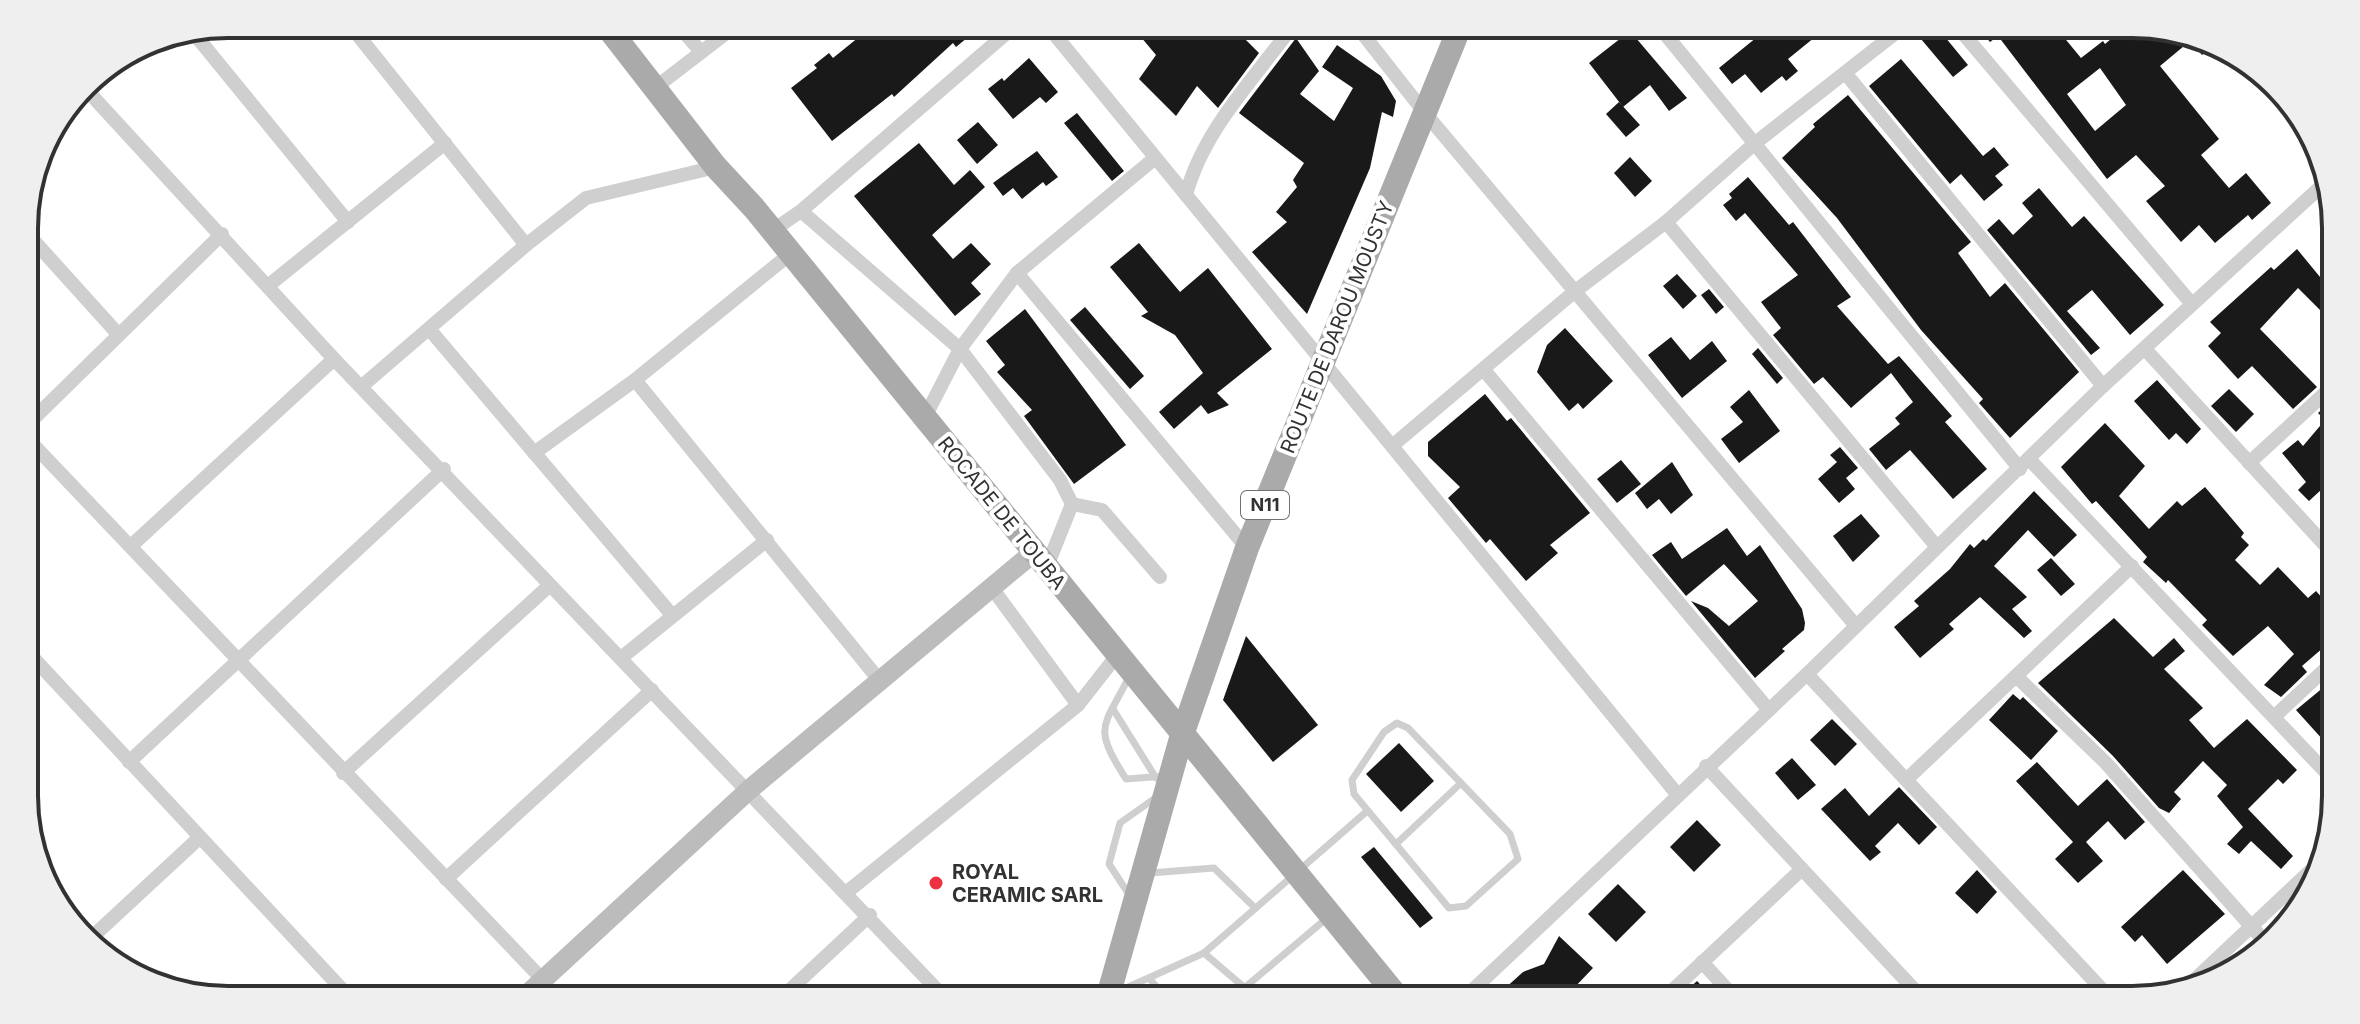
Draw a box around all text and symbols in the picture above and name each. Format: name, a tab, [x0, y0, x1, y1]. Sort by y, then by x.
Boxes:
street label: ROUTE DE DAROU MOUSTY	[1275, 197, 1399, 457]
street label: ROCADE DE TOUBA	[933, 432, 1071, 594]
road number: N11	[1241, 491, 1289, 519]
place label: ROYAL CERAMIC SARL	[952, 860, 1103, 907]
marker: ROYAL CERAMIC SARL	[927, 874, 945, 892]

